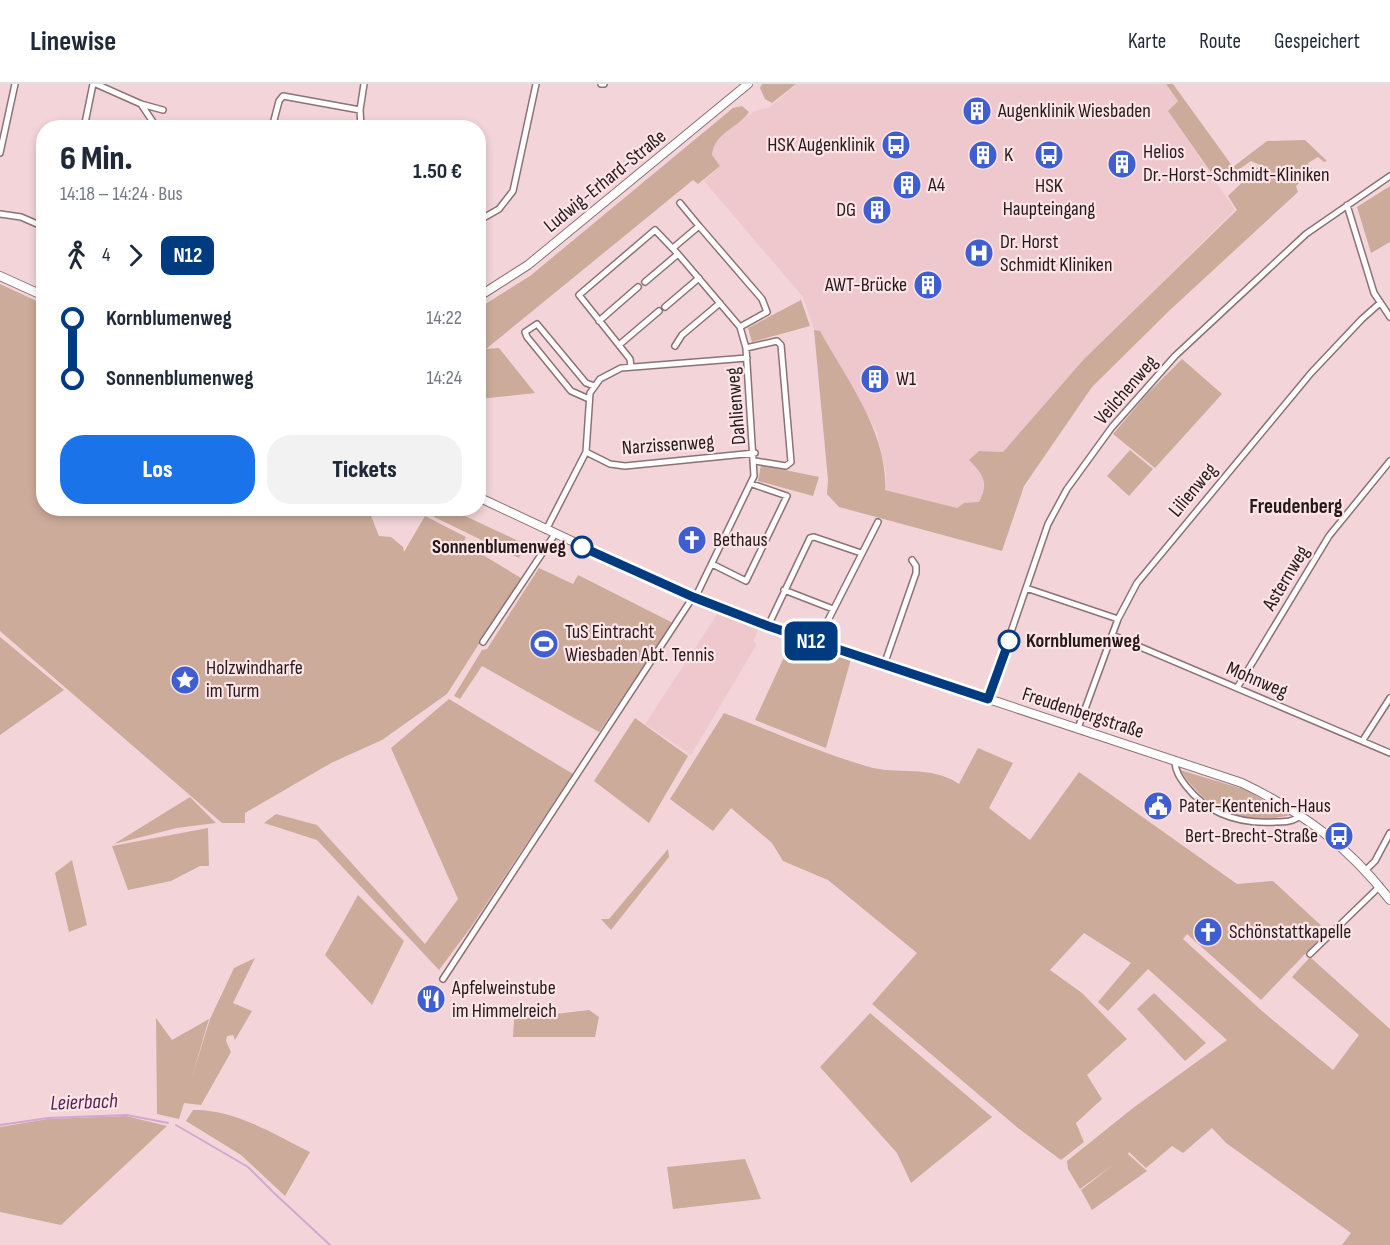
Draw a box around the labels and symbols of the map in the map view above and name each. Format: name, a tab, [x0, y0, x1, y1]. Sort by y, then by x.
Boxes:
building icon: Augenklinik Wiesbaden	[961, 95, 993, 127]
place label: Augenklinik Wiesbaden	[997, 99, 1151, 123]
street label: Ludwig-Erhard-Straße	[539, 124, 671, 238]
bus stop icon: HSK Augenklinik	[880, 129, 912, 161]
place label: HSK Augenklinik	[767, 133, 875, 157]
building icon: K	[967, 139, 999, 171]
bus stop icon: HSK Haupteingang	[1033, 139, 1065, 171]
place label: Helios Dr.-Horst-Schmidt-Kliniken	[1143, 140, 1330, 187]
place label: K	[1004, 143, 1013, 167]
building icon: Helios Dr.-Horst-Schmidt-Kliniken	[1106, 148, 1138, 180]
building icon: A4	[891, 169, 923, 201]
place label: A4	[927, 173, 945, 197]
place label: HSK Haupteingang	[1003, 174, 1095, 221]
building icon: DG	[861, 194, 893, 226]
place label: DG	[836, 198, 856, 222]
place label: Dr. Horst Schmidt Kliniken	[1000, 230, 1112, 277]
hospital icon: Dr. Horst Schmidt Kliniken	[963, 237, 995, 269]
building icon: AWT-Brücke	[912, 269, 944, 301]
place label: AWT-Brücke	[824, 273, 907, 297]
street label: Veilchenweg	[1089, 350, 1163, 430]
building icon: W1	[859, 363, 891, 395]
street label: Dahlienweg	[721, 366, 751, 446]
place label: W1	[896, 367, 916, 391]
street label: Narzissenweg	[621, 430, 715, 460]
street label: Lilienweg	[1164, 458, 1222, 522]
district label: Freudenberg	[1249, 494, 1343, 519]
church icon: Bethaus	[676, 524, 708, 556]
place label: Bethaus	[713, 528, 768, 552]
place label: Sonnenblumenweg	[432, 535, 567, 559]
marker: Sonnenblumenweg	[571, 536, 593, 558]
street label: Asternweg	[1257, 541, 1315, 616]
place label: TuS Eintracht Wiesbaden Abt. Tennis	[565, 620, 714, 667]
line badge: N12	[776, 622, 846, 660]
sports icon: TuS Eintracht Wiesbaden Abt. Tennis	[528, 628, 560, 660]
place label: Kornblumenweg	[1026, 629, 1141, 653]
marker: Kornblumenweg	[998, 630, 1020, 652]
place label: Holzwindharfe im Turm	[206, 656, 303, 703]
street label: Mohnweg	[1223, 656, 1291, 704]
place icon: Holzwindharfe im Turm	[169, 664, 201, 696]
street label: Freudenbergstraße	[1019, 682, 1147, 744]
public building icon: Pater-Kentenich-Haus	[1142, 790, 1174, 822]
place label: Pater-Kentenich-Haus	[1179, 794, 1331, 818]
bus stop icon: Bert-Brecht-Straße	[1323, 820, 1355, 852]
place label: Bert-Brecht-Straße	[1185, 824, 1318, 848]
church icon: Schönstattkapelle	[1192, 916, 1224, 948]
place label: Schönstattkapelle	[1229, 920, 1351, 944]
place label: Apfelweinstube im Himmelreich	[451, 976, 557, 1023]
restaurant icon: Apfelweinstube im Himmelreich	[415, 983, 447, 1015]
water label: Leierbach	[50, 1088, 118, 1116]

